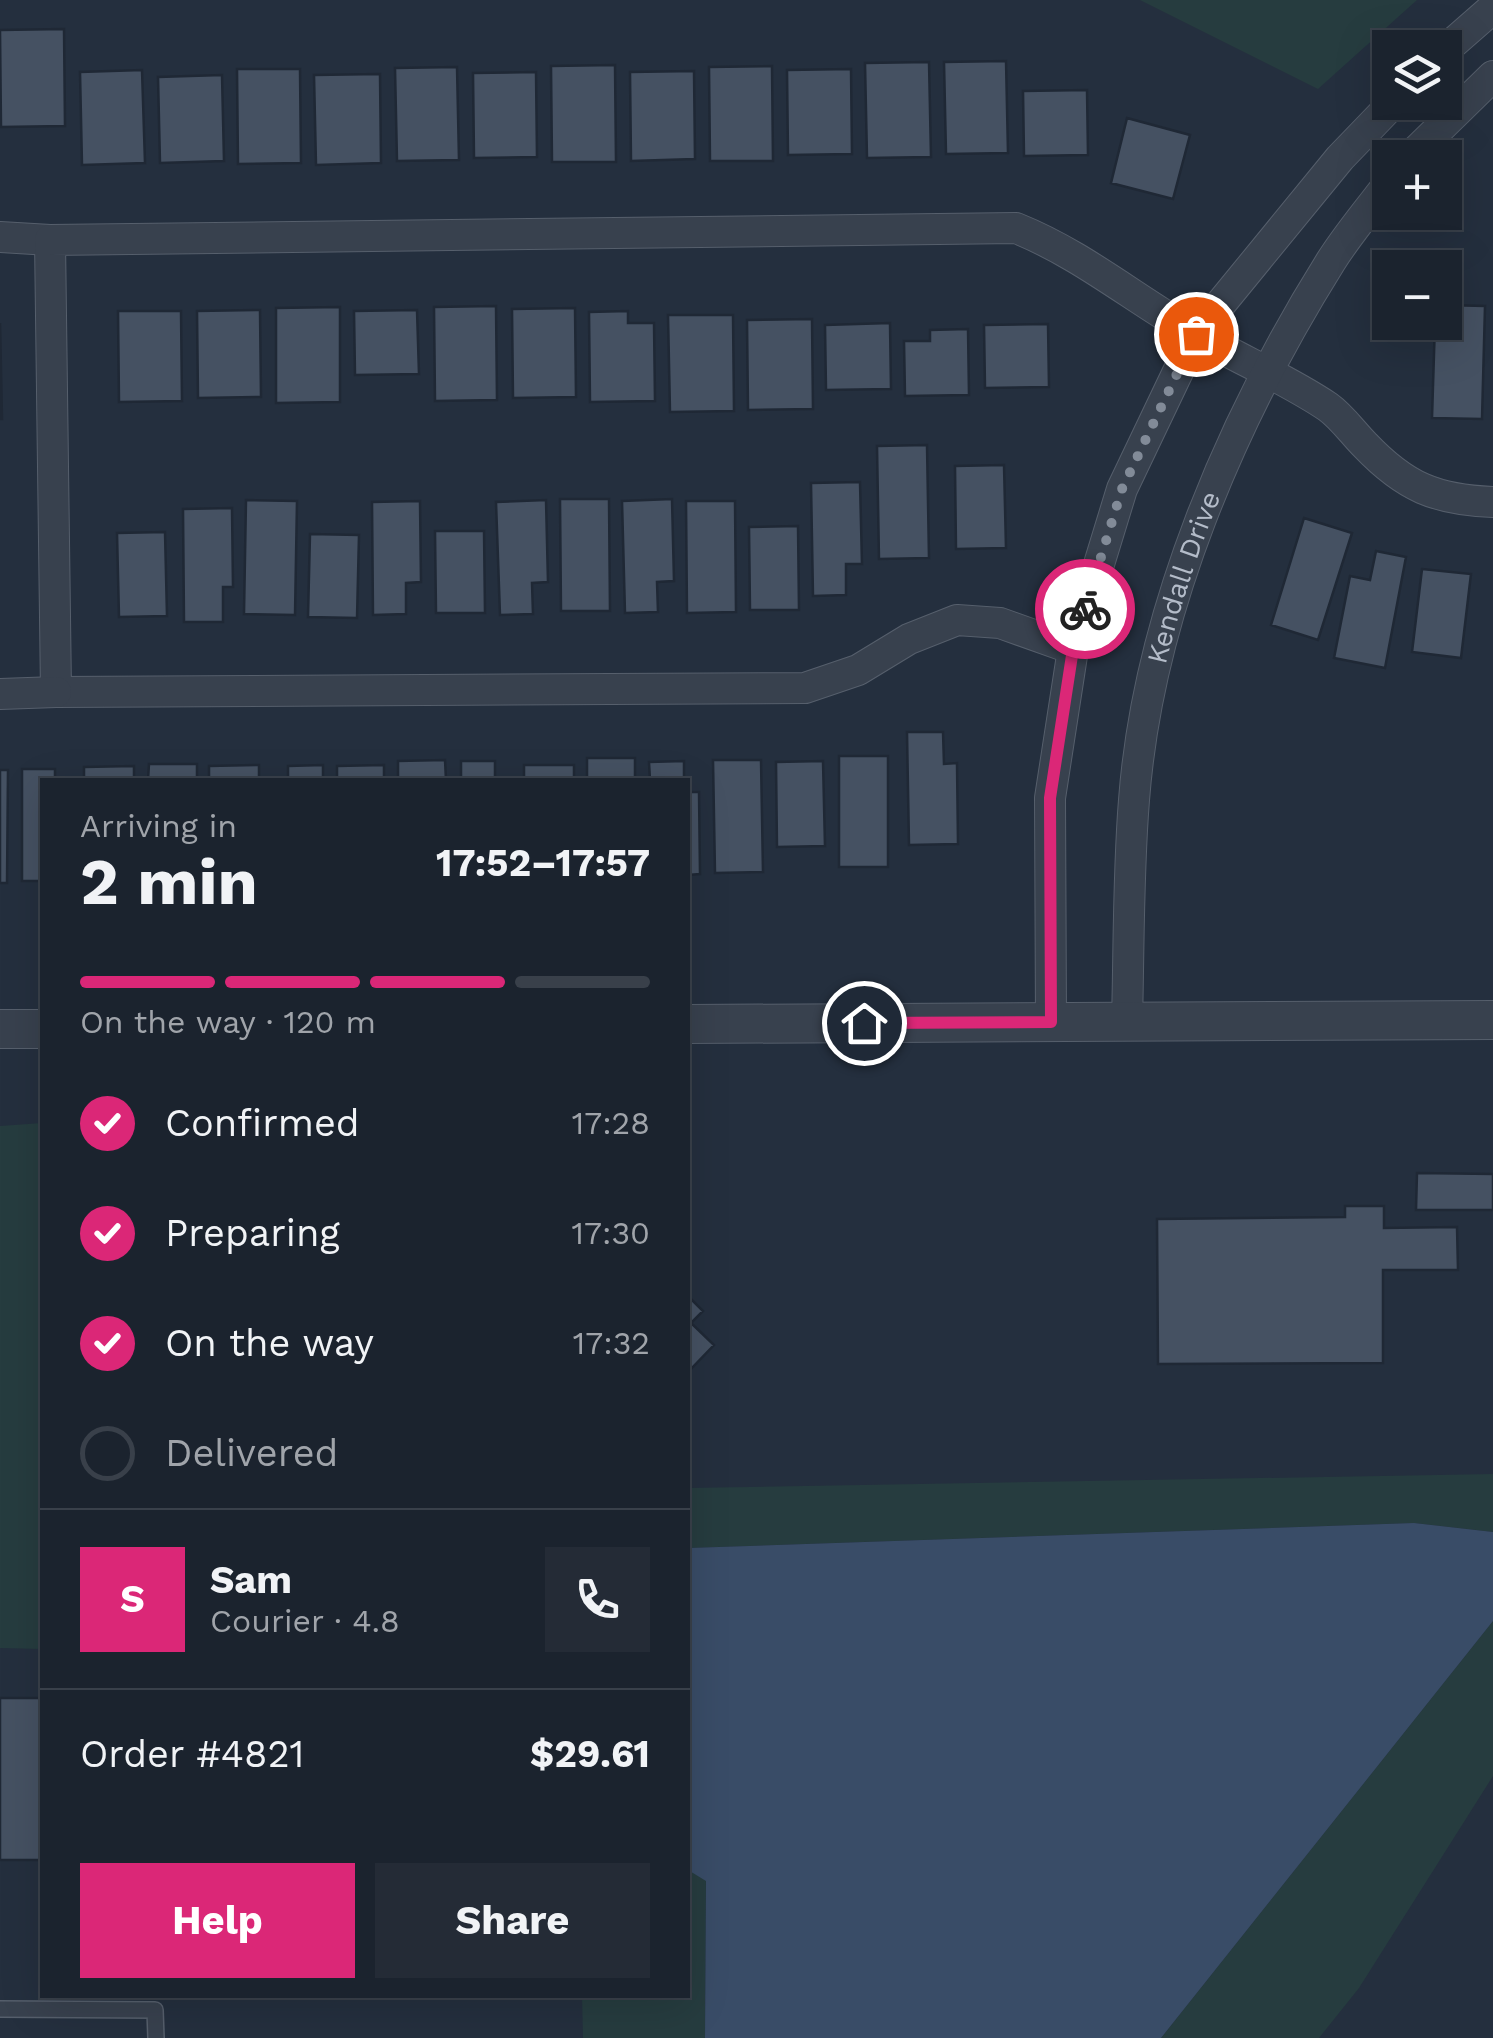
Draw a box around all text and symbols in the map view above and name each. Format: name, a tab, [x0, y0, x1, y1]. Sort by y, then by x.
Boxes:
map controls	[1372, 30, 1462, 340]
button: layers	[1372, 30, 1462, 120]
button: +	[1372, 140, 1462, 230]
button: −	[1372, 250, 1462, 340]
pin	[1154, 292, 1239, 377]
icon: bag	[1169, 307, 1224, 362]
street label: Kendall Drive	[1140, 486, 1227, 667]
courier	[1035, 559, 1135, 659]
icon: bike	[1058, 582, 1113, 637]
text: Arriving in	[80, 807, 237, 845]
text: 17:52–17:57	[436, 841, 650, 885]
text: 2 min	[80, 844, 258, 920]
pin	[822, 981, 907, 1066]
icon: home	[837, 996, 892, 1051]
text: On the way · 120 m	[80, 1003, 376, 1041]
icon: check	[80, 1096, 135, 1151]
text: Confirmed	[165, 1101, 360, 1145]
text: 17:28	[572, 1104, 650, 1142]
icon: check	[80, 1206, 135, 1261]
text: Preparing	[165, 1211, 340, 1255]
text: 17:30	[572, 1214, 650, 1252]
icon: check	[80, 1316, 135, 1371]
text: On the way	[165, 1321, 374, 1365]
text: 17:32	[573, 1324, 650, 1362]
text: Delivered	[165, 1431, 338, 1475]
button: phone	[545, 1547, 650, 1652]
text: Sam	[210, 1558, 292, 1602]
text: S	[120, 1577, 145, 1621]
text: Courier · 4.8	[210, 1602, 400, 1640]
text: Order #4821	[80, 1732, 304, 1776]
text: $29.61	[530, 1732, 650, 1776]
button: Help	[80, 1863, 355, 1978]
button: Share	[375, 1863, 650, 1978]

